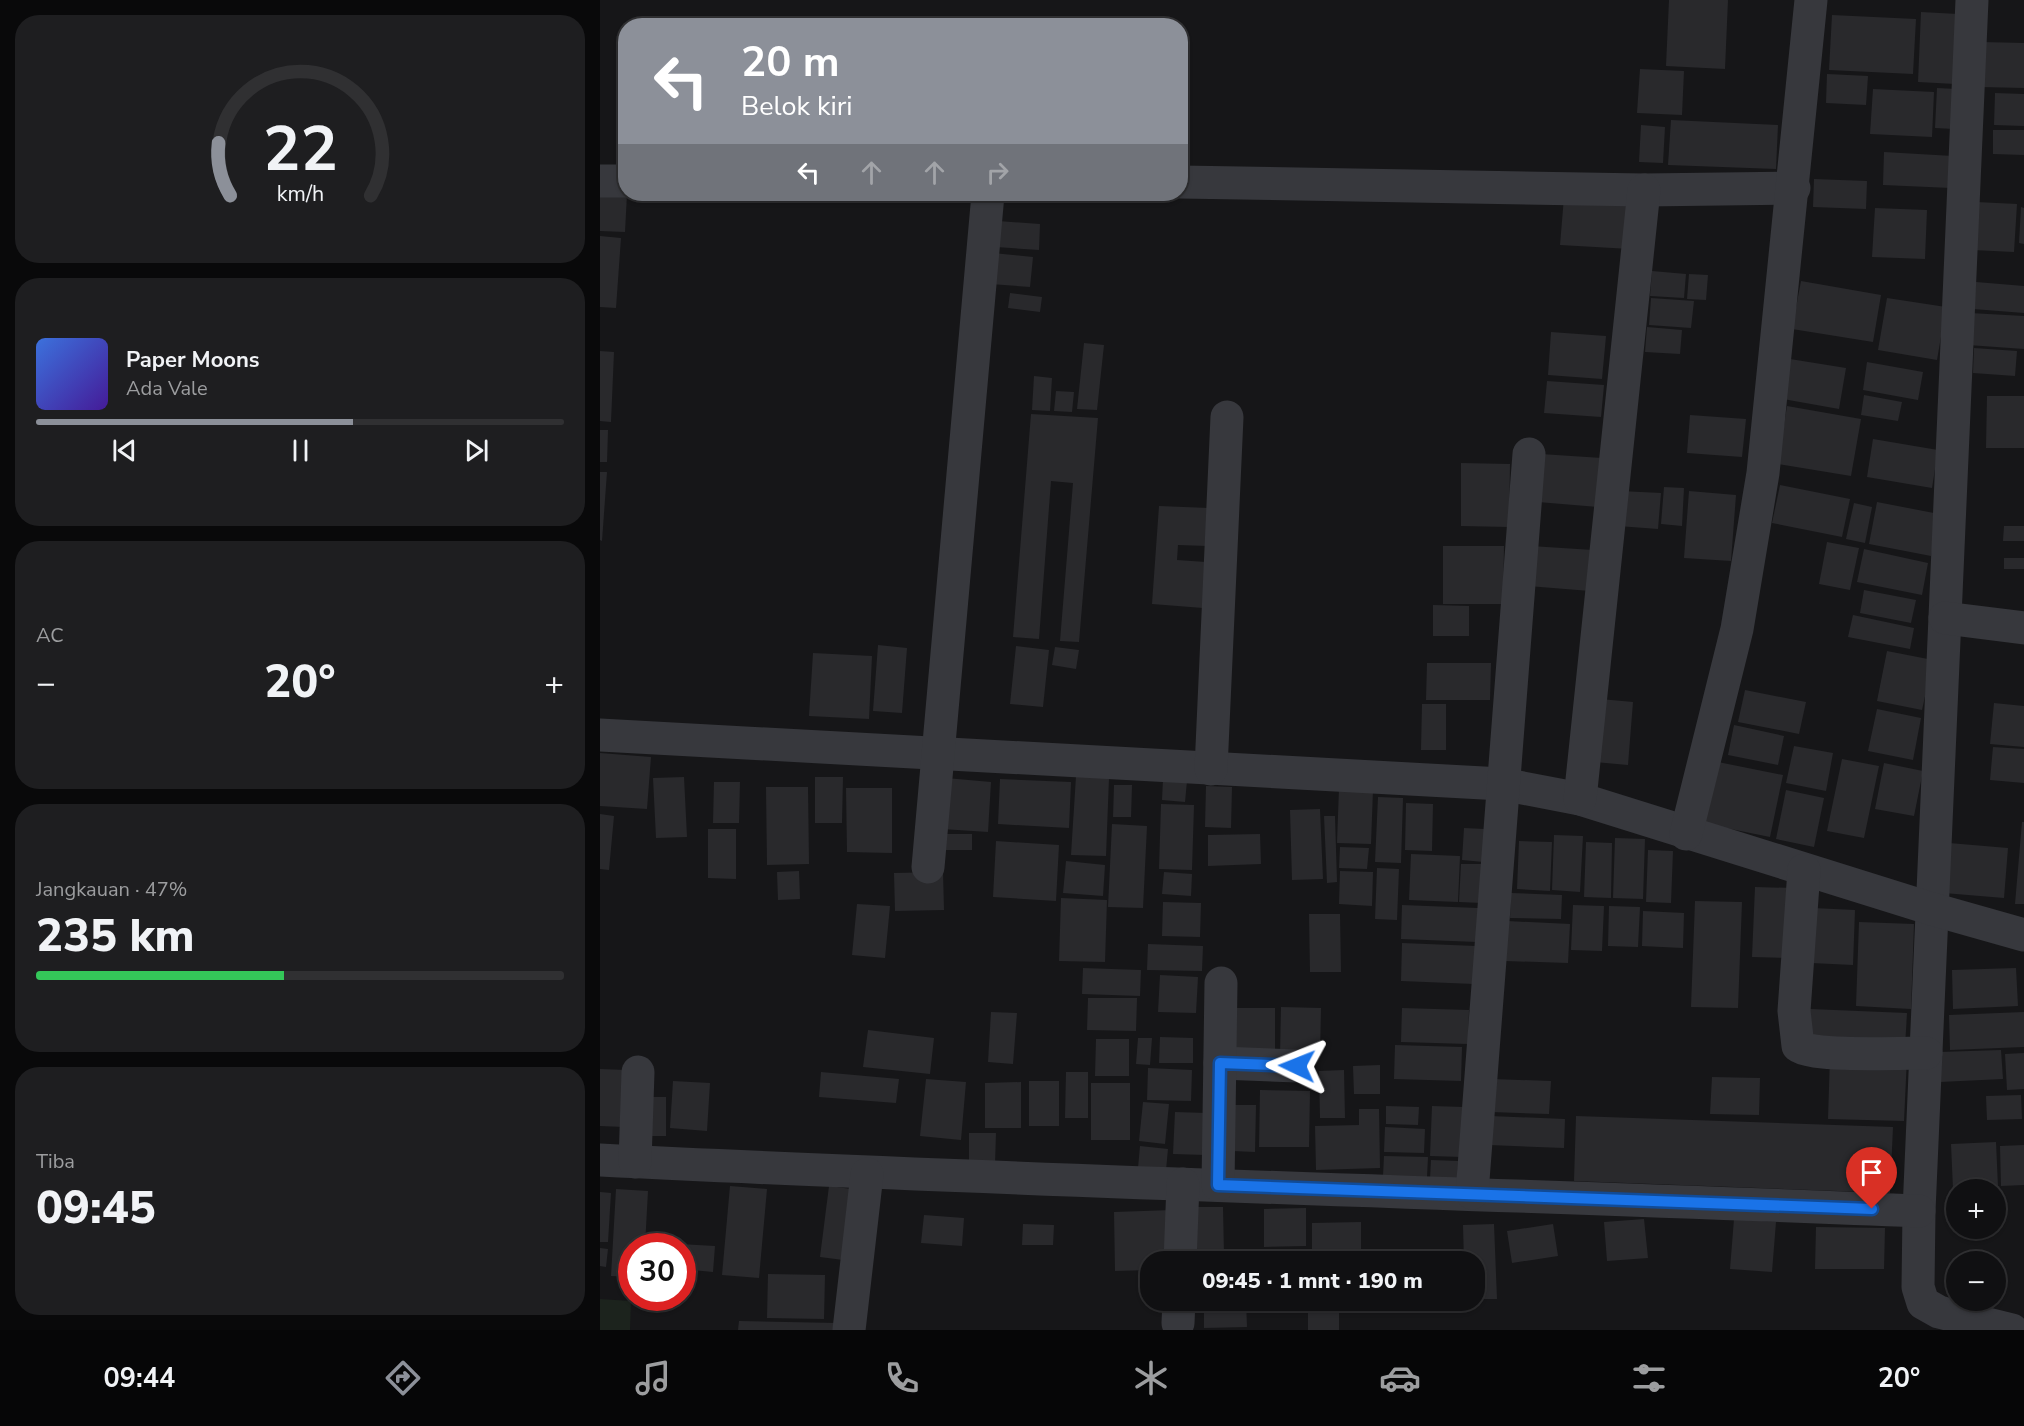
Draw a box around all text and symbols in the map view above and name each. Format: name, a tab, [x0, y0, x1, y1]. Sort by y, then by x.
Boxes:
text: 20 m	[741, 34, 840, 91]
icon: left	[642, 42, 720, 120]
text: Belok kiri	[741, 88, 853, 125]
text: 22	[263, 107, 337, 192]
icon: left	[792, 156, 825, 189]
icon: ahead	[855, 156, 888, 189]
icon: ahead	[918, 156, 951, 189]
icon: right	[981, 156, 1014, 189]
text: km/h	[276, 179, 324, 209]
text: Paper Moons	[126, 345, 260, 375]
text: Ada Vale	[126, 375, 208, 402]
icon: previous	[108, 434, 141, 467]
icon: pause	[284, 434, 317, 467]
icon: next	[460, 434, 493, 467]
text: AC	[36, 622, 64, 649]
text: 20°	[264, 652, 336, 713]
text: −	[36, 661, 56, 706]
text: +	[544, 661, 564, 706]
text: Jangkauan · 47%	[36, 876, 187, 903]
text: 235 km	[36, 906, 195, 967]
position arrow	[1265, 1034, 1329, 1098]
pin	[1846, 1147, 1897, 1209]
text: Tiba	[36, 1148, 75, 1175]
icon: arrive	[1855, 1156, 1888, 1189]
text: 09:45	[36, 1178, 156, 1239]
map controls	[1946, 1179, 2006, 1311]
button: +	[1946, 1179, 2006, 1239]
speed limit sign: 30	[618, 1233, 696, 1311]
button: −	[1946, 1251, 2006, 1311]
text: 09:45 · 1 mnt · 190 m	[1202, 1266, 1423, 1296]
icon: directions	[382, 1357, 424, 1399]
icon: music	[632, 1357, 674, 1399]
icon: phone	[881, 1357, 923, 1399]
icon: climate	[1130, 1357, 1172, 1399]
icon: car	[1379, 1357, 1421, 1399]
icon: filters	[1628, 1357, 1670, 1399]
text: 09:44	[104, 1360, 175, 1397]
text: 20°	[1878, 1360, 1920, 1397]

